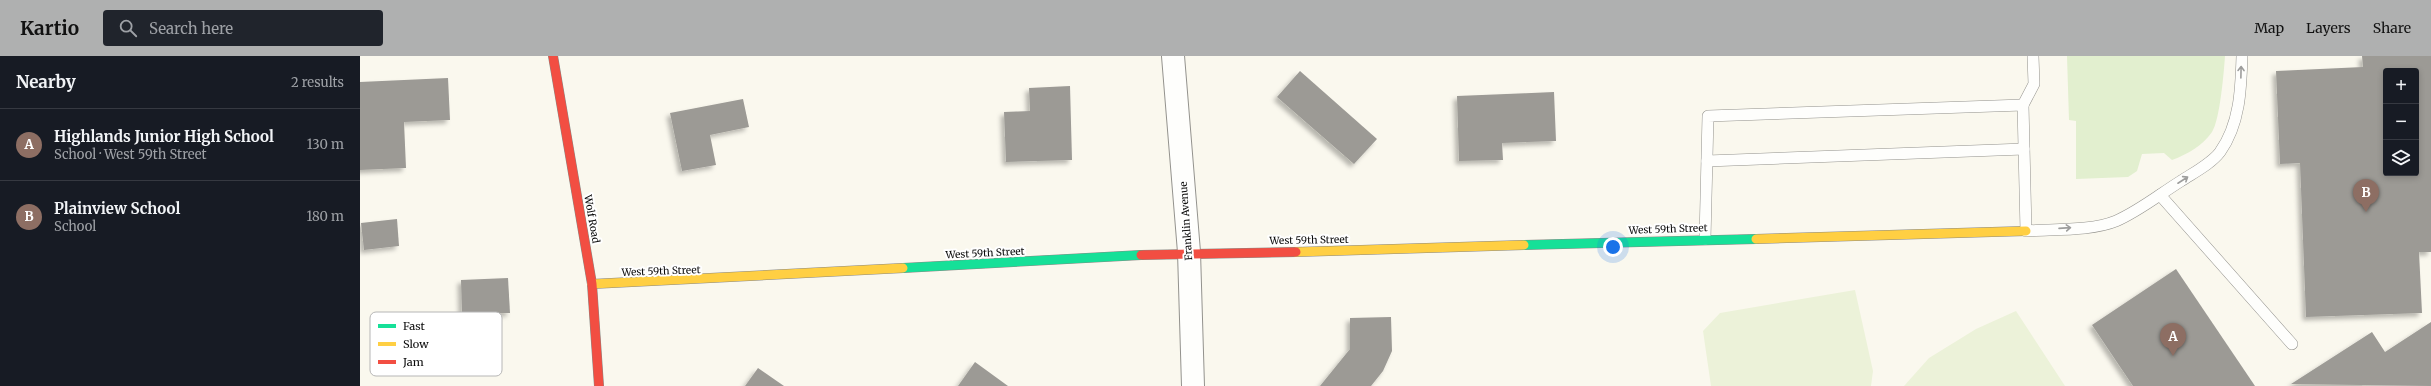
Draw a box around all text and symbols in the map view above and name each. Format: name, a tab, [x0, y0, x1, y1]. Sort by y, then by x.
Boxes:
search box	[103, 10, 383, 46]
text: Kartio	[20, 16, 79, 40]
icon: search	[117, 17, 139, 39]
text: Search here	[149, 19, 233, 38]
text: Map	[2254, 19, 2284, 37]
text: Layers	[2306, 19, 2351, 37]
text: Share	[2373, 19, 2411, 37]
one-way arrow	[2237, 66, 2245, 79]
map controls	[2383, 68, 2419, 176]
button: +	[2383, 68, 2419, 104]
text: Nearby	[16, 71, 76, 93]
text: 2 results	[291, 74, 344, 91]
button: −	[2383, 104, 2419, 140]
text: Highlands Junior High School	[54, 127, 274, 146]
text: A	[24, 136, 34, 153]
text: 130 m	[307, 136, 344, 153]
button: layers	[2383, 140, 2419, 176]
text: School · West 59th Street	[54, 146, 207, 163]
one-way arrow	[2177, 175, 2188, 184]
pin: B	[2353, 179, 2379, 212]
street label: Franklin Avenue	[1177, 181, 1195, 261]
street label: Wolf Road	[581, 193, 603, 244]
text: Plainview School	[54, 199, 180, 218]
text: B	[24, 208, 34, 225]
text: 180 m	[306, 208, 344, 225]
text: School	[54, 218, 96, 235]
street label: West 59th Street	[1627, 221, 1708, 237]
one-way arrow	[2058, 225, 2071, 232]
street label: West 59th Street	[1268, 233, 1349, 247]
your location	[1603, 237, 1623, 257]
street label: West 59th Street	[944, 244, 1025, 262]
street label: West 59th Street	[620, 263, 701, 279]
legend	[370, 312, 502, 376]
text: Fast	[403, 319, 426, 333]
pin: A	[2160, 323, 2186, 356]
text: Slow	[403, 337, 429, 351]
text: Jam	[402, 355, 424, 369]

